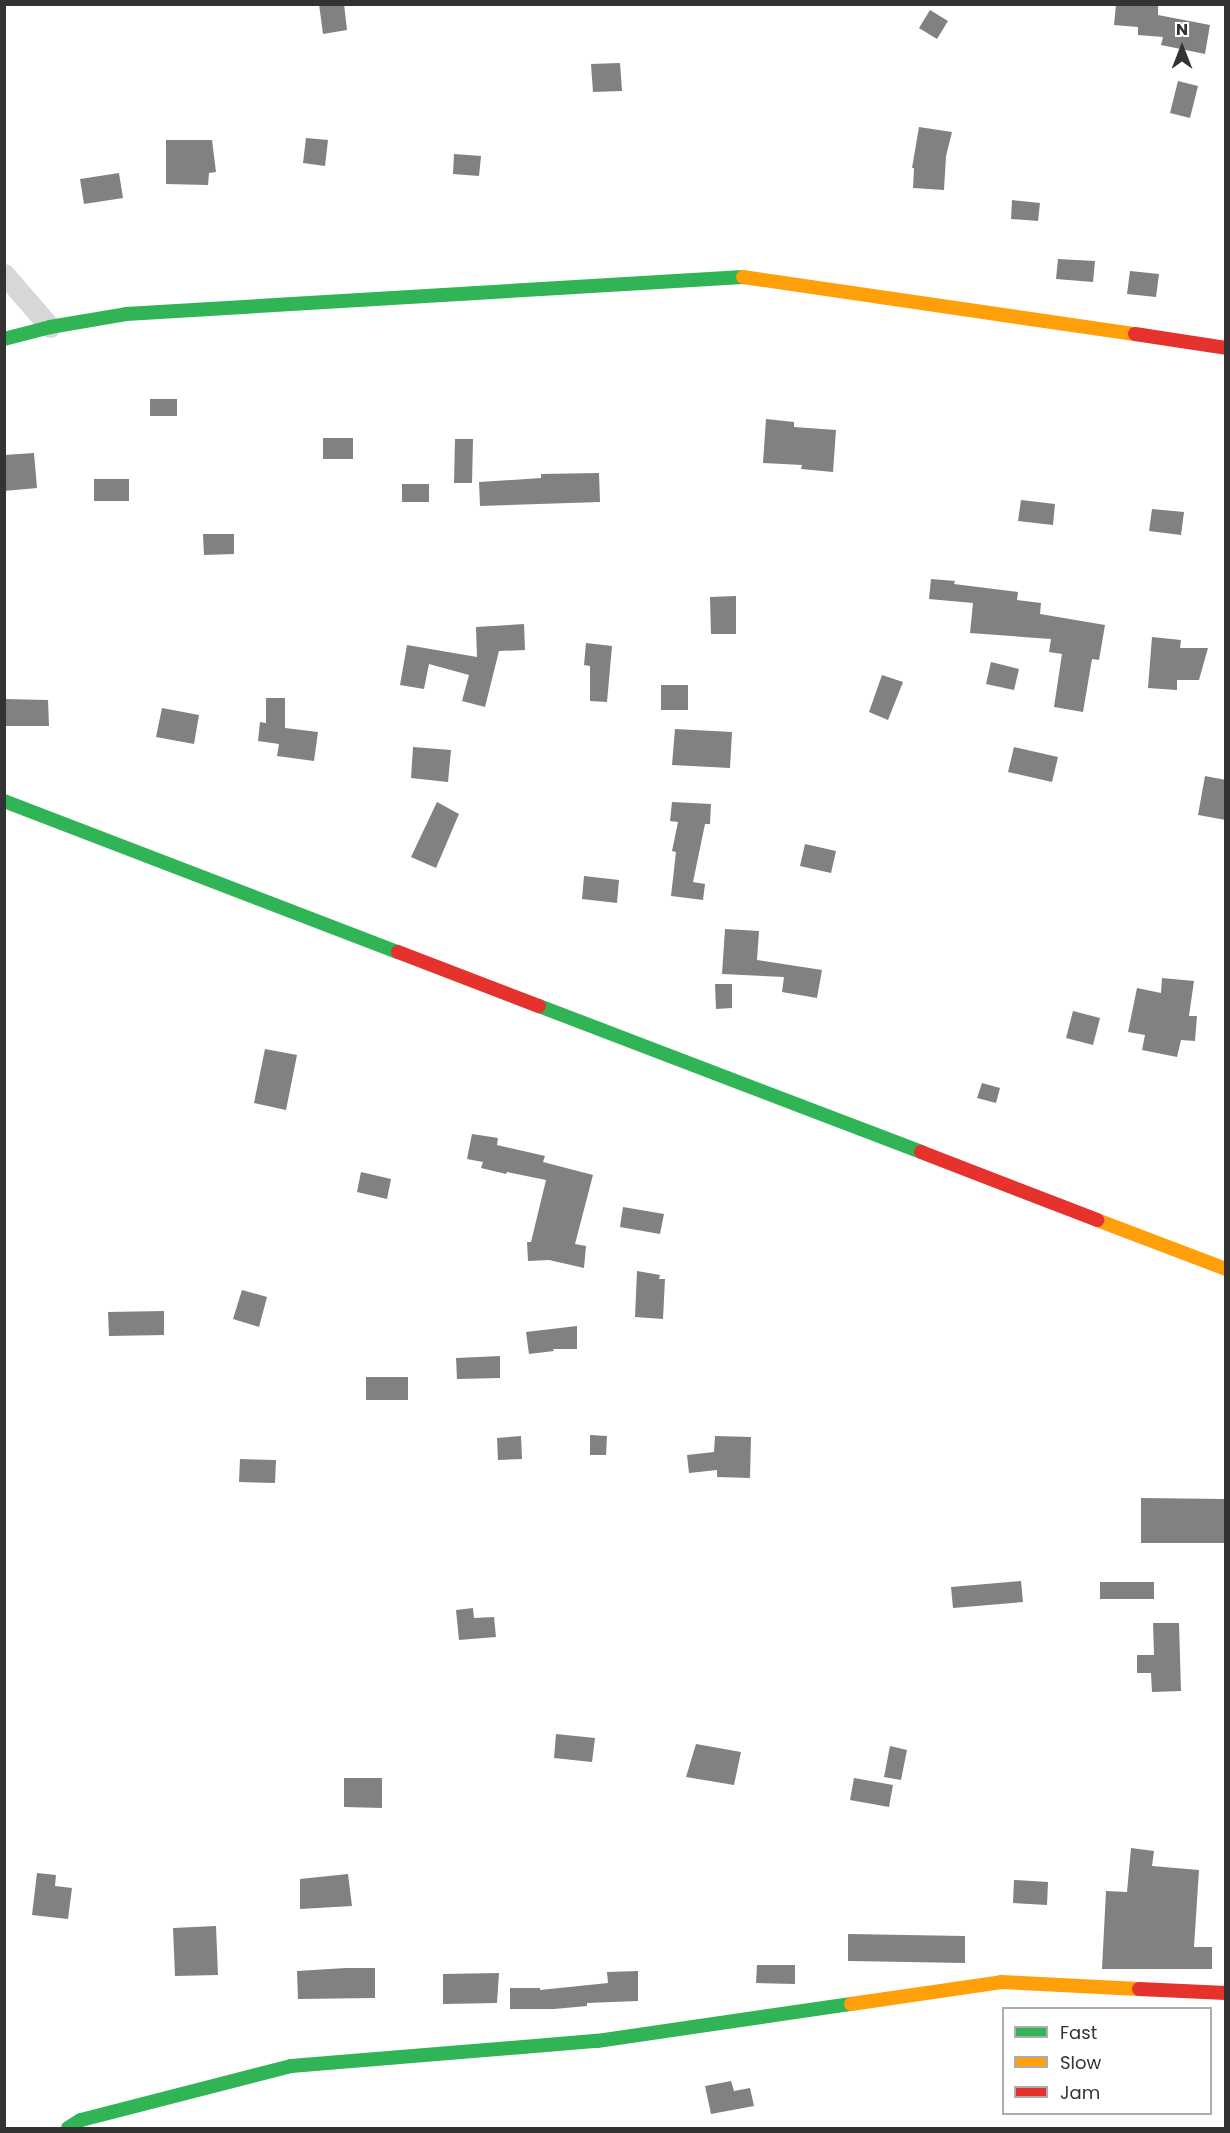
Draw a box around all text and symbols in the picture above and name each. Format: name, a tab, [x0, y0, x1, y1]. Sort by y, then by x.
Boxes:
north arrow	[1152, 18, 1212, 78]
text: N	[1176, 18, 1188, 41]
legend	[1002, 2007, 1212, 2115]
text: Fast	[1060, 2020, 1097, 2045]
text: Slow	[1060, 2050, 1101, 2075]
text: Jam	[1060, 2080, 1100, 2105]

